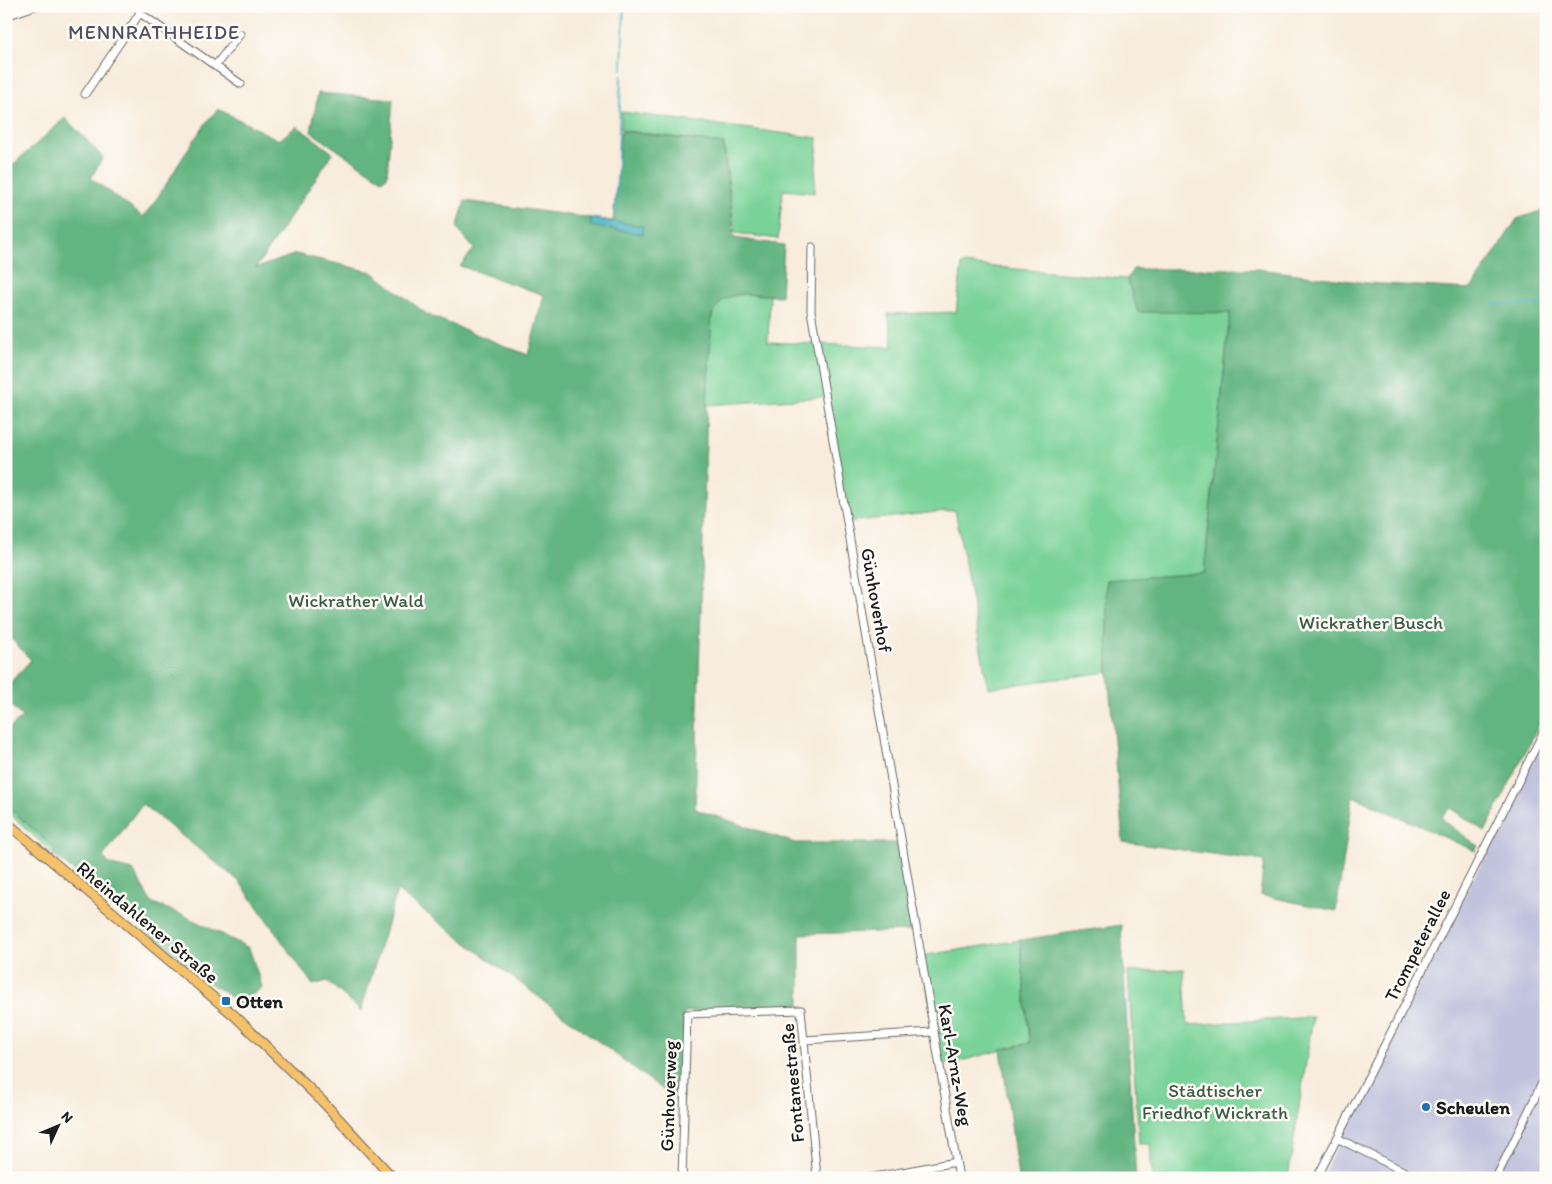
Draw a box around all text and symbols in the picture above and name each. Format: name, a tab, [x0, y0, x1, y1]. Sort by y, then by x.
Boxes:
district label: MENNRATHHEIDE	[68, 20, 240, 44]
street label: Günhoverhof	[856, 546, 897, 655]
park label: Wickrather Wald	[288, 589, 424, 612]
park label: Wickrather Busch	[1299, 611, 1443, 634]
street label: Rheindahlener Straße	[72, 856, 223, 988]
street label: Trompeterallee	[1379, 885, 1456, 1005]
place label: Otten	[236, 990, 283, 1013]
marker: Otten	[220, 995, 232, 1007]
street label: Karl-Arnz-Weg	[933, 1002, 978, 1128]
street label: Fontanestraße	[776, 1022, 809, 1144]
street label: Günhoverweg	[655, 1040, 682, 1152]
park label: Städtischer Friedhof Wickrath	[1142, 1079, 1288, 1124]
place label: Scheulen	[1436, 1096, 1510, 1119]
marker: Scheulen	[1420, 1101, 1432, 1113]
north arrow	[32, 1102, 82, 1152]
text: N	[58, 1108, 76, 1127]

